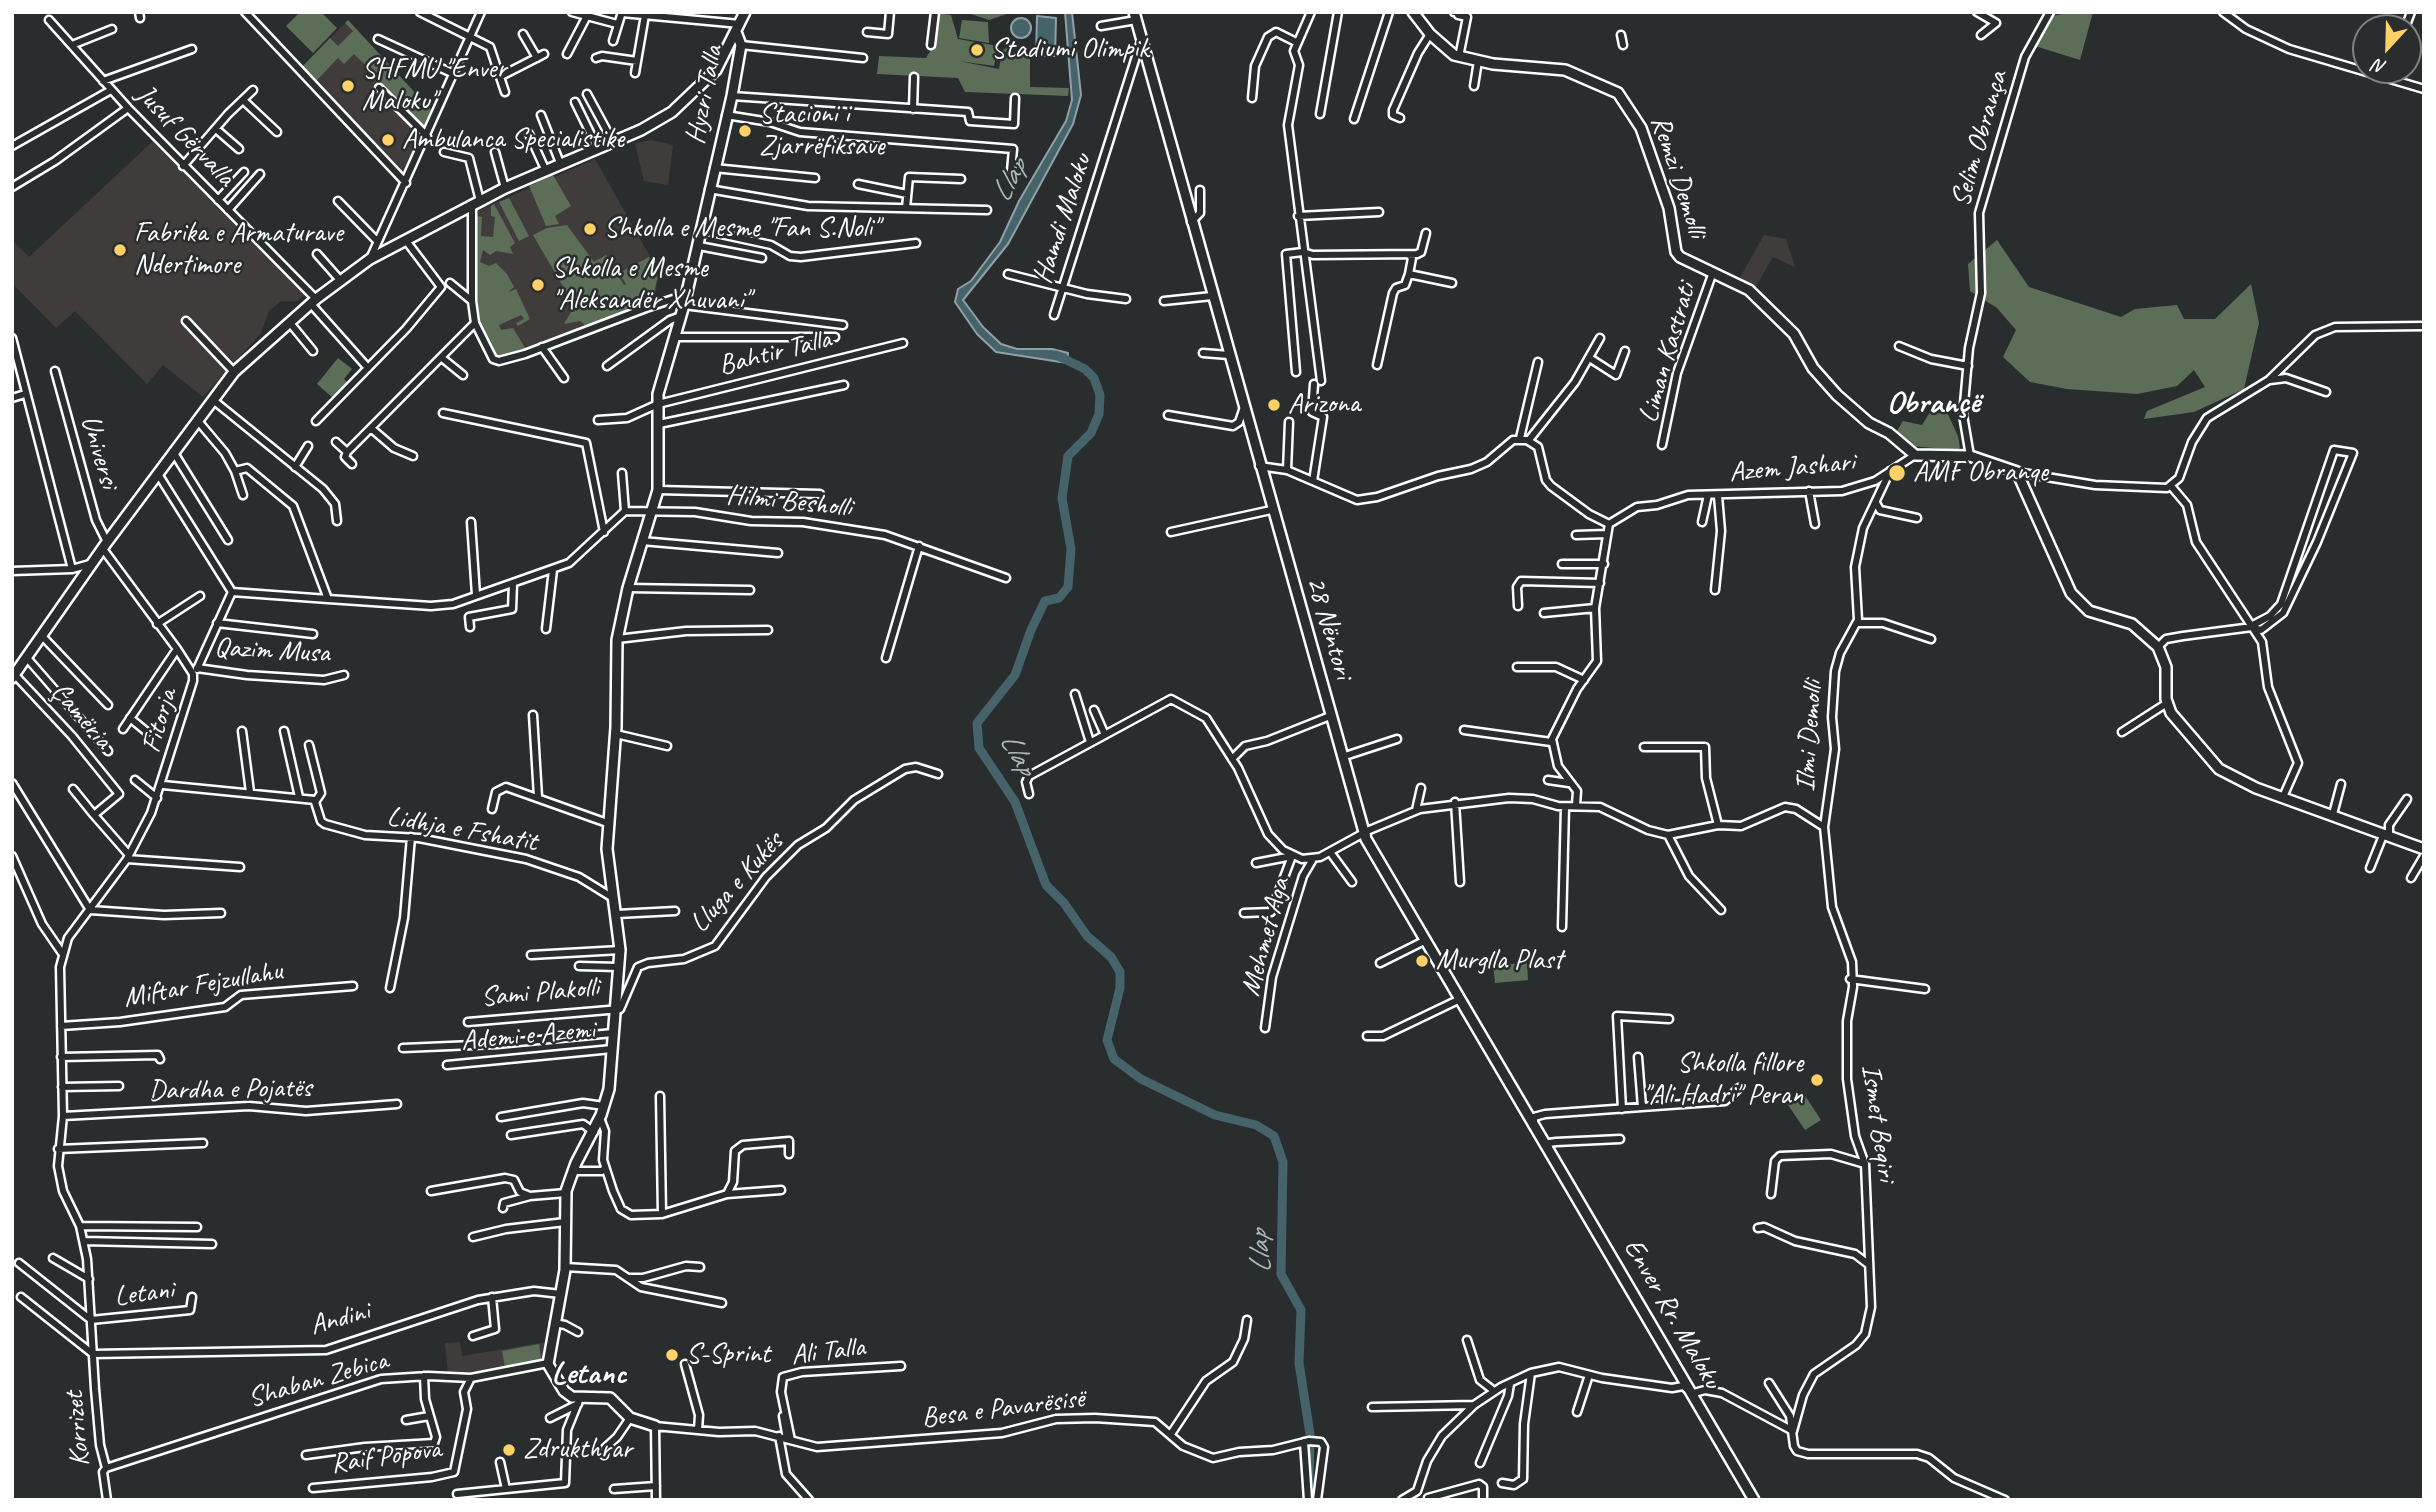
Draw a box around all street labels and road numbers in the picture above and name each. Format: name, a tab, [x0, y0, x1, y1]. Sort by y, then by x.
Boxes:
street label: Hyzri Talla	[679, 43, 731, 147]
street label: Selim Obrança	[1945, 67, 2015, 211]
street label: Jusuf Gërvalla	[128, 78, 242, 194]
street label: Remzi Demolli	[1643, 112, 1713, 242]
street label: Hamdi Maloku	[1026, 150, 1100, 288]
street label: Liman Kastrati	[1632, 279, 1704, 427]
street label: Bahtir Talla	[715, 323, 835, 383]
street label: Universi	[73, 412, 125, 492]
street label: Azem Jashari	[1728, 446, 1856, 490]
street label: Hilmi Besholli	[725, 479, 853, 525]
street label: 28 Nëntori	[1298, 573, 1360, 683]
street label: Qazim Musa	[214, 631, 330, 671]
street label: Çamëria	[43, 676, 119, 756]
street label: Ilmi Demolli	[1789, 679, 1831, 793]
street label: Fitorja	[135, 685, 185, 757]
street label: Lidhja e Fshatit	[384, 800, 540, 860]
street label: Lluga e Kukës	[683, 826, 791, 940]
street label: Mehmet Aga	[1234, 874, 1298, 1000]
street label: Miftar Fejzullahu	[121, 955, 285, 1015]
street label: Sami Plakolli	[480, 971, 600, 1015]
street label: Ademi e Azemi	[460, 1013, 596, 1059]
street label: Ismet Beqiri	[1853, 1062, 1903, 1184]
street label: Dardha e Pojatës	[148, 1072, 312, 1108]
street label: Enver Rr. Maloku	[1616, 1233, 1728, 1395]
street label: Letani	[112, 1274, 176, 1314]
street label: Andini	[306, 1295, 374, 1343]
street label: Ali Talla	[789, 1331, 867, 1373]
street label: Shaban Zebica	[244, 1344, 392, 1416]
street label: Besa e Pavarësisë	[920, 1382, 1086, 1436]
street label: Korrizet	[58, 1390, 98, 1468]
street label: Raif Popova	[329, 1433, 443, 1481]

